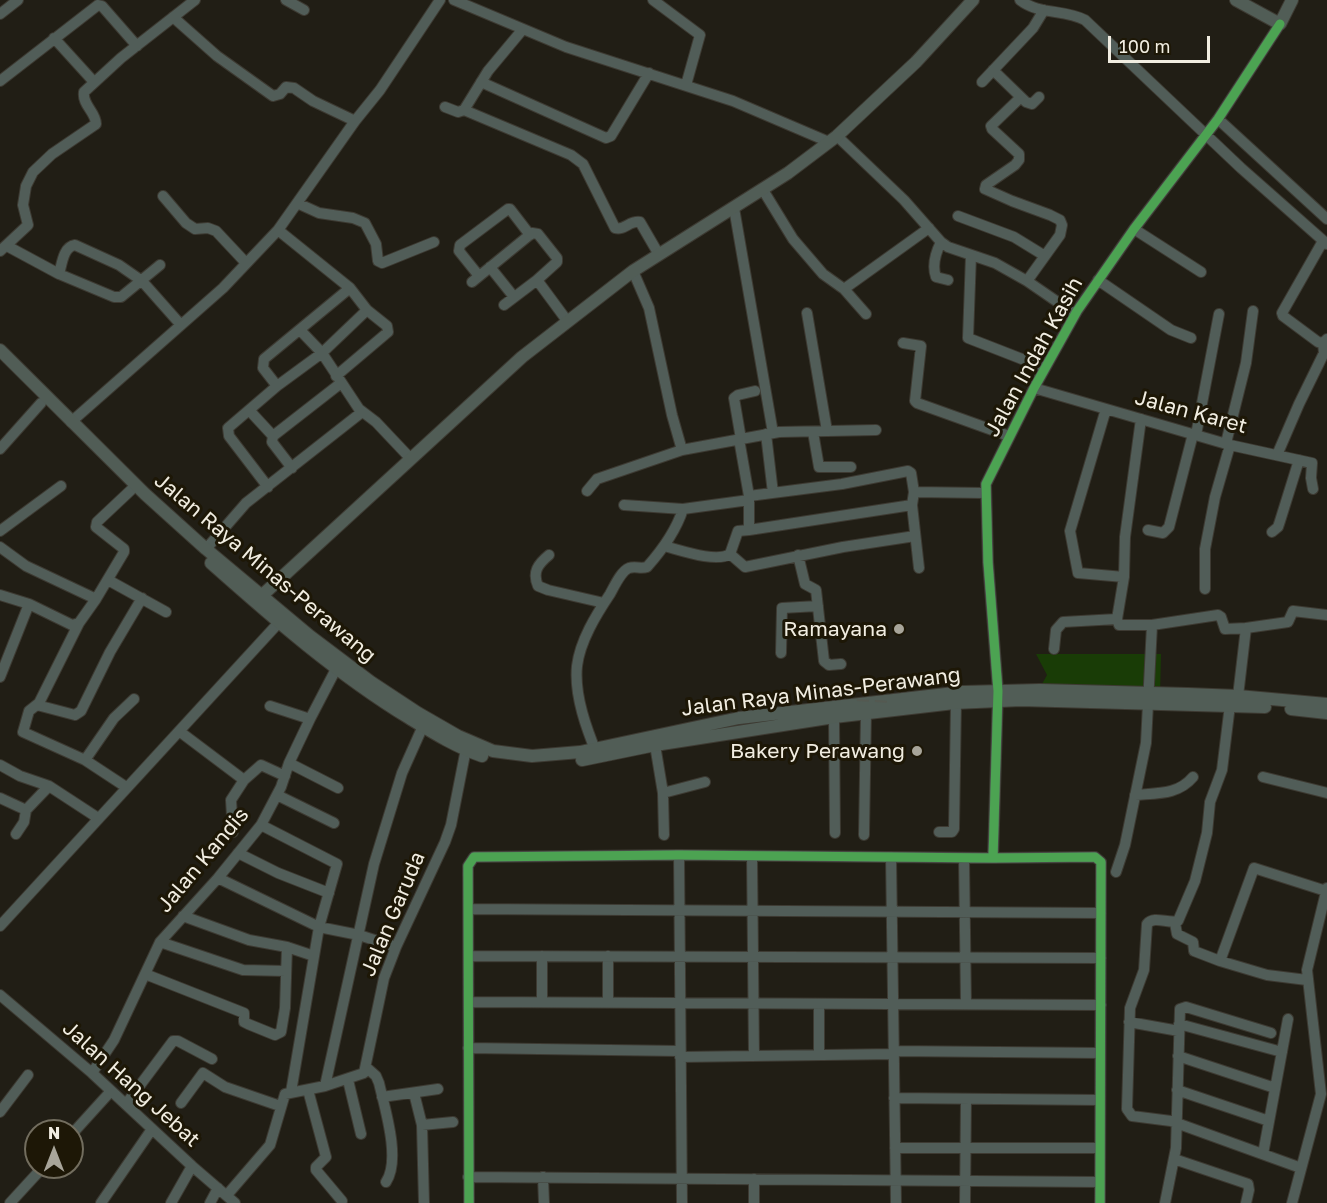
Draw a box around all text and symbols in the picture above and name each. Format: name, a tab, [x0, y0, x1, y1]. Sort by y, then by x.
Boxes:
scale bar	[1111, 24, 1213, 62]
text: 100 m	[1119, 35, 1170, 57]
street label: Jalan Indah Kasih	[980, 273, 1088, 441]
street label: Jalan Karet	[1132, 385, 1250, 439]
street label: Jalan Raya Minas-Perawang	[149, 468, 381, 668]
place label: Ramayana	[783, 616, 887, 642]
marker: Ramayana	[892, 622, 906, 636]
street label: Jalan Raya Minas-Perawang	[680, 662, 962, 722]
place label: Bakery Perawang	[730, 738, 905, 764]
marker: Bakery Perawang	[910, 744, 924, 758]
street label: Jalan Kandis	[152, 802, 254, 918]
street label: Jalan Garuda	[355, 848, 431, 980]
street label: Jalan Hang Jebat	[57, 1016, 205, 1152]
north arrow	[24, 1119, 84, 1179]
text: N	[48, 1123, 60, 1143]

